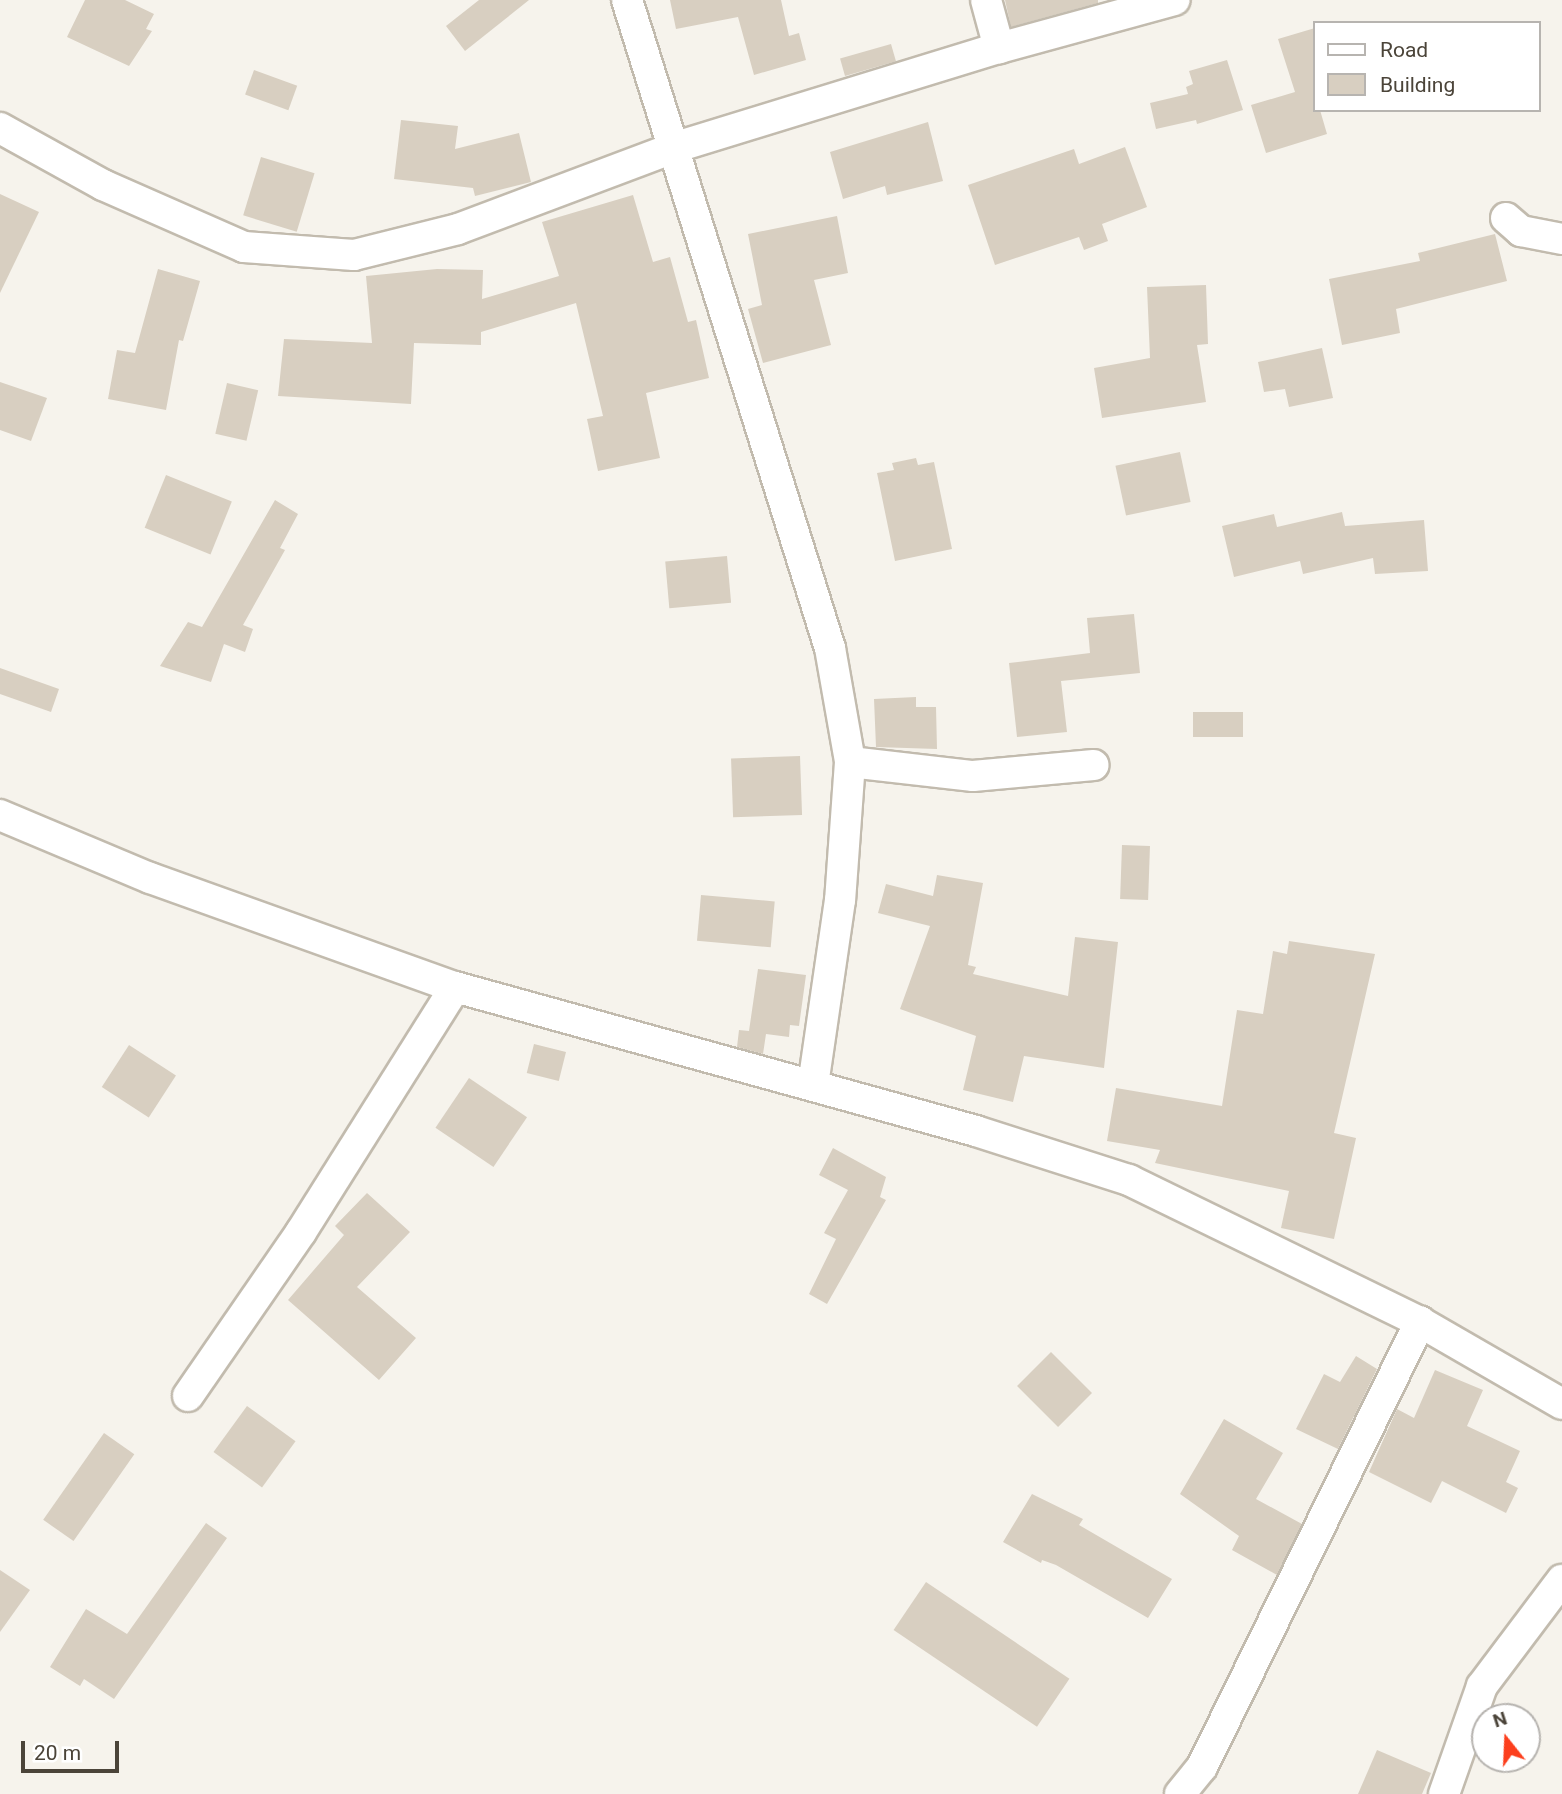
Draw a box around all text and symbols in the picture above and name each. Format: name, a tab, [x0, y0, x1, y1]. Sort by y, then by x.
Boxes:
legend	[1314, 21, 1541, 112]
text: Road	[1380, 38, 1428, 62]
text: Building	[1380, 73, 1455, 97]
north arrow	[1471, 1703, 1541, 1773]
text: N	[1490, 1706, 1510, 1732]
scale bar	[24, 1728, 122, 1772]
text: 20 m	[34, 1741, 81, 1765]

